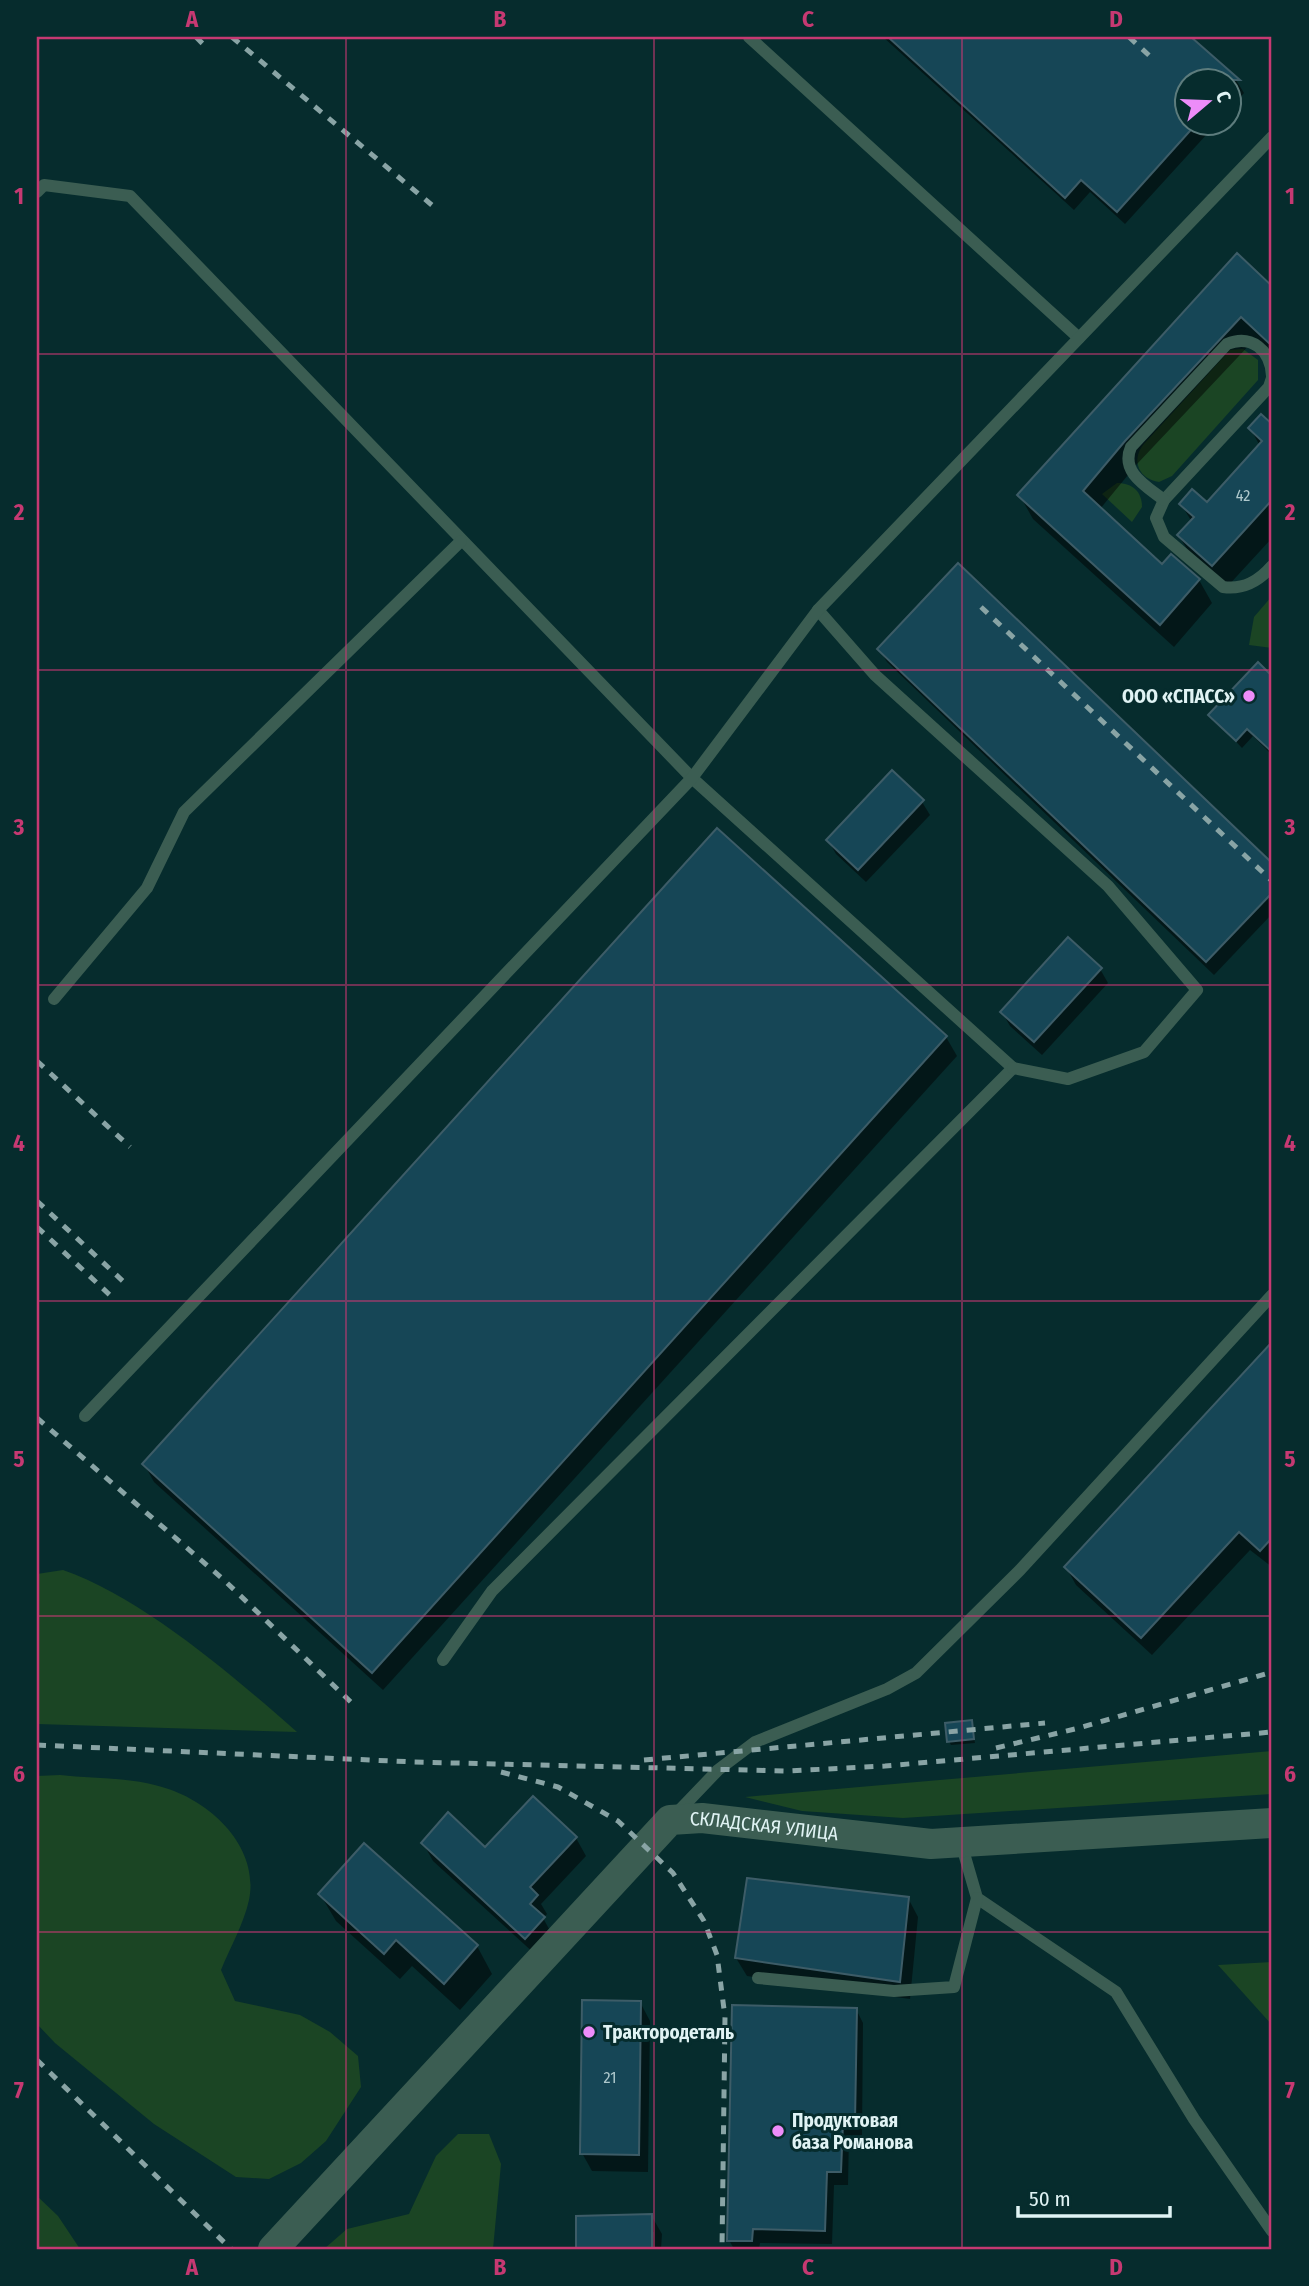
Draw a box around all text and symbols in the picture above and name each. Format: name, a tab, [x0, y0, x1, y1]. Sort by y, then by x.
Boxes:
text: A	[185, 5, 199, 33]
text: B	[494, 5, 507, 33]
text: C	[802, 5, 814, 33]
text: D	[1109, 5, 1123, 33]
north arrow	[1172, 66, 1242, 136]
text: С	[1211, 88, 1236, 105]
text: 1	[14, 182, 24, 210]
text: 1	[1285, 182, 1295, 210]
house number: 42	[1236, 486, 1250, 505]
text: 2	[13, 498, 25, 526]
text: 2	[1284, 498, 1296, 526]
place label: ООО «СПАСС»	[1122, 685, 1235, 708]
marker: ООО «СПАСС»	[1241, 688, 1257, 704]
text: 3	[13, 813, 25, 841]
text: 3	[1284, 813, 1296, 841]
text: 4	[13, 1129, 25, 1157]
text: 4	[1284, 1129, 1296, 1157]
text: 5	[13, 1445, 25, 1473]
text: 5	[1284, 1445, 1296, 1473]
text: 6	[13, 1760, 25, 1788]
text: 6	[1284, 1760, 1296, 1788]
street label: СКЛАДСКАЯ УЛИЦА	[689, 1806, 840, 1845]
place label: Трактородеталь	[603, 2021, 734, 2044]
marker: Трактородеталь	[581, 2024, 597, 2040]
house number: 21	[604, 2068, 616, 2087]
text: 7	[14, 2076, 24, 2104]
text: 7	[1285, 2076, 1295, 2104]
place label: Продуктовая база Романова	[792, 2109, 913, 2154]
marker: Продуктовая база Романова	[770, 2123, 786, 2139]
scale bar	[1018, 2174, 1171, 2218]
text: 50 m	[1029, 2186, 1071, 2212]
text: A	[185, 2253, 199, 2281]
text: B	[494, 2253, 507, 2281]
text: C	[802, 2253, 814, 2281]
text: D	[1109, 2253, 1123, 2281]

